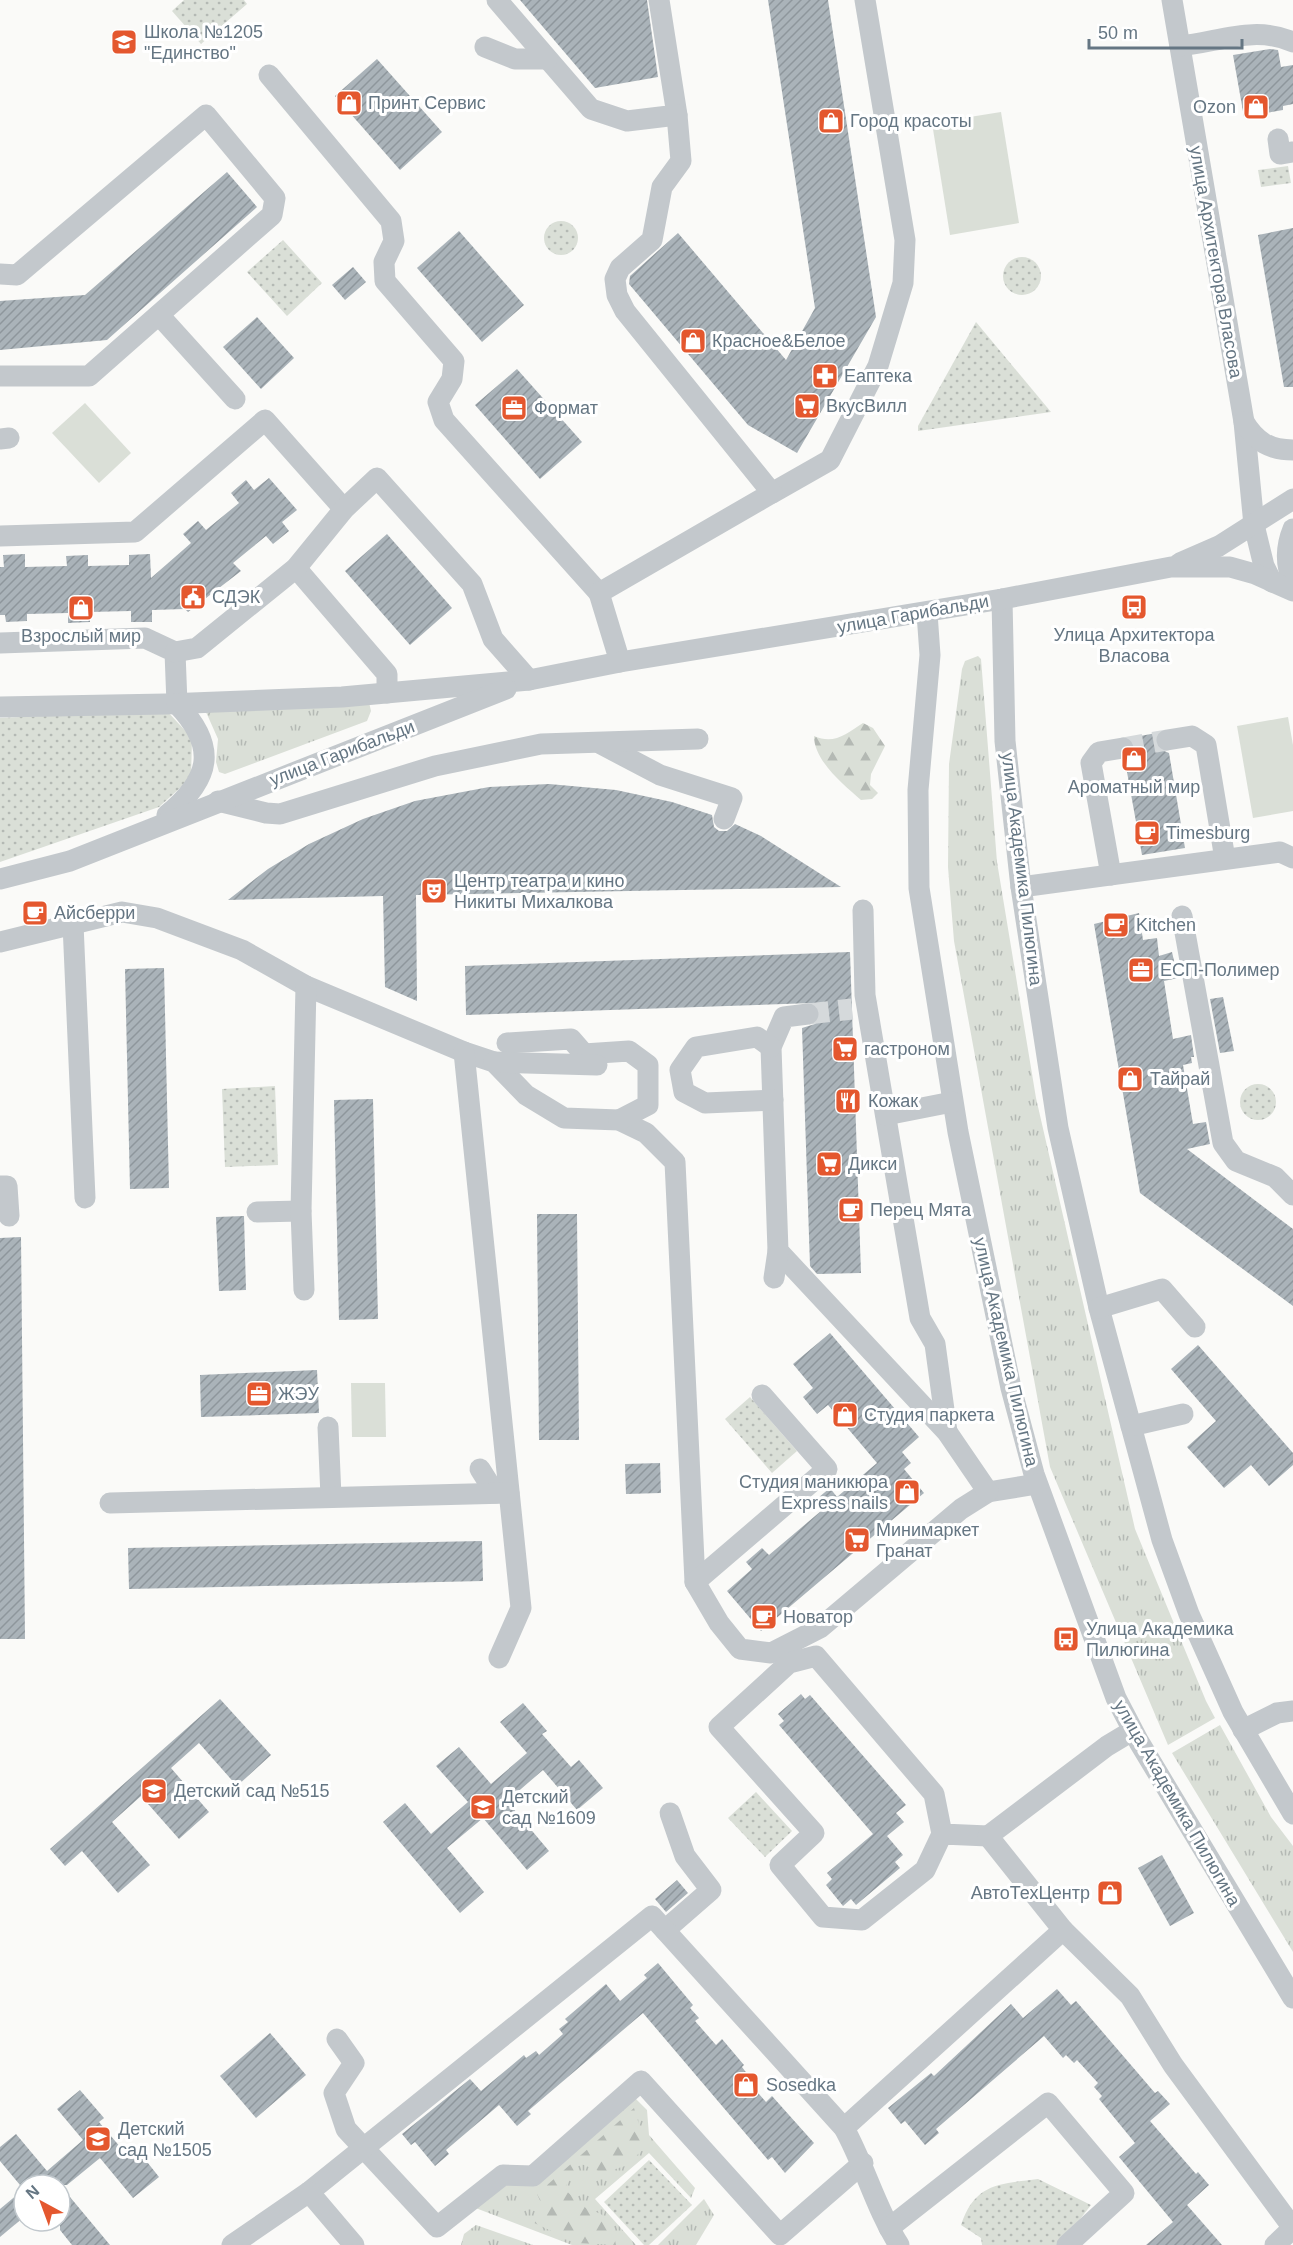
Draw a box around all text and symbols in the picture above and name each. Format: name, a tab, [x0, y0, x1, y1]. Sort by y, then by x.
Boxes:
scale bar	[1089, 12, 1242, 50]
place label: Школа №1205 "Единство"	[144, 22, 263, 63]
text: 50 m	[1098, 23, 1138, 43]
school or university icon: Школа №1205 "Единство"	[109, 27, 139, 57]
shop icon: Принт Сервис	[334, 88, 364, 118]
shop icon: Ozon	[1241, 92, 1271, 122]
place label: Принт Сервис	[368, 93, 486, 113]
place label: Ozon	[1193, 97, 1236, 117]
shop icon: Город красоты	[816, 106, 846, 136]
place label: Город красоты	[850, 111, 972, 131]
street label: улица Архитектора Власова	[1186, 144, 1246, 381]
shop icon: Красное&Белое	[678, 326, 708, 356]
place label: Красное&Белое	[712, 331, 845, 351]
pharmacy icon: Еаптека	[810, 361, 840, 391]
place label: Еаптека	[844, 366, 913, 386]
supermarket icon: ВкусВилл	[792, 391, 822, 421]
office icon: Формат	[499, 393, 529, 423]
place label: ВкусВилл	[826, 396, 907, 416]
place label: Формат	[534, 398, 598, 418]
public building icon: СДЭК	[178, 582, 208, 612]
place label: СДЭК	[212, 587, 261, 607]
street label: улица Гарибальди	[836, 591, 990, 637]
bus stop icon: Улица Архитектора Власова	[1119, 592, 1149, 622]
shop icon: Взрослый мир	[66, 593, 96, 623]
place label: Улица Архитектора Власова	[1053, 625, 1216, 666]
place label: Взрослый мир	[21, 626, 141, 646]
street label: улица Гарибальди	[267, 716, 417, 790]
shop icon: Ароматный мир	[1119, 744, 1149, 774]
street label: улица Академика Пилюгина	[998, 751, 1046, 988]
place label: Ароматный мир	[1068, 777, 1200, 797]
cafe icon: Timesburg	[1132, 818, 1162, 848]
place label: Timesburg	[1166, 823, 1250, 843]
place label: Центр театра и кино Никиты Михалкова	[454, 871, 624, 912]
theatre icon: Центр театра и кино Никиты Михалкова	[419, 876, 449, 906]
cafe icon: Айсберри	[20, 898, 50, 928]
place label: Айсберри	[54, 903, 135, 923]
cafe icon: Kitchen	[1101, 910, 1131, 940]
place label: Kitchen	[1136, 915, 1196, 935]
office icon: ЕСП-Полимер	[1126, 955, 1156, 985]
place label: ЕСП-Полимер	[1160, 960, 1279, 980]
supermarket icon: гастроном	[830, 1034, 860, 1064]
place label: гастроном	[864, 1039, 950, 1059]
shop icon: Тайрай	[1115, 1064, 1145, 1094]
place label: Тайрай	[1150, 1069, 1210, 1089]
restaurant icon: Кожак	[833, 1086, 863, 1116]
place label: Кожак	[868, 1091, 918, 1111]
supermarket icon: Дикси	[814, 1149, 844, 1179]
place label: Дикси	[848, 1154, 897, 1174]
cafe icon: Перец Мята	[836, 1195, 866, 1225]
place label: Перец Мята	[870, 1200, 972, 1220]
street label: улица Академика Пилюгина	[970, 1235, 1042, 1469]
office icon: ЖЭУ	[244, 1379, 274, 1409]
place label: ЖЭУ	[278, 1384, 320, 1404]
shop icon: Студия паркета	[830, 1400, 860, 1430]
place label: Студия паркета	[864, 1405, 995, 1425]
place label: Студия маникюра Express nails	[739, 1472, 889, 1513]
shop icon: Студия маникюра Express nails	[892, 1477, 922, 1507]
place label: Минимаркет Гранат	[876, 1520, 979, 1561]
supermarket icon: Минимаркет Гранат	[842, 1525, 872, 1555]
cafe icon: Новатор	[749, 1602, 779, 1632]
place label: Новатор	[783, 1607, 853, 1627]
place label: Улица Академика Пилюгина	[1086, 1619, 1235, 1660]
bus stop icon: Улица Академика Пилюгина	[1051, 1624, 1081, 1654]
street label: улица Академика Пилюгина	[1110, 1696, 1245, 1910]
school or university icon: Детский сад №515	[139, 1776, 169, 1806]
place label: Детский сад №515	[174, 1781, 330, 1801]
place label: Детский сад №1609	[502, 1787, 596, 1828]
school or university icon: Детский сад №1609	[468, 1792, 498, 1822]
shop icon: АвтоТехЦентр	[1095, 1878, 1125, 1908]
place label: АвтоТехЦентр	[971, 1883, 1090, 1903]
shop icon: Sosedka	[731, 2070, 761, 2100]
place label: Sosedka	[766, 2075, 837, 2095]
place label: Детский сад №1505	[118, 2119, 212, 2160]
school or university icon: Детский сад №1505	[83, 2124, 113, 2154]
north arrow	[12, 2173, 72, 2233]
text: N	[23, 2182, 42, 2202]

